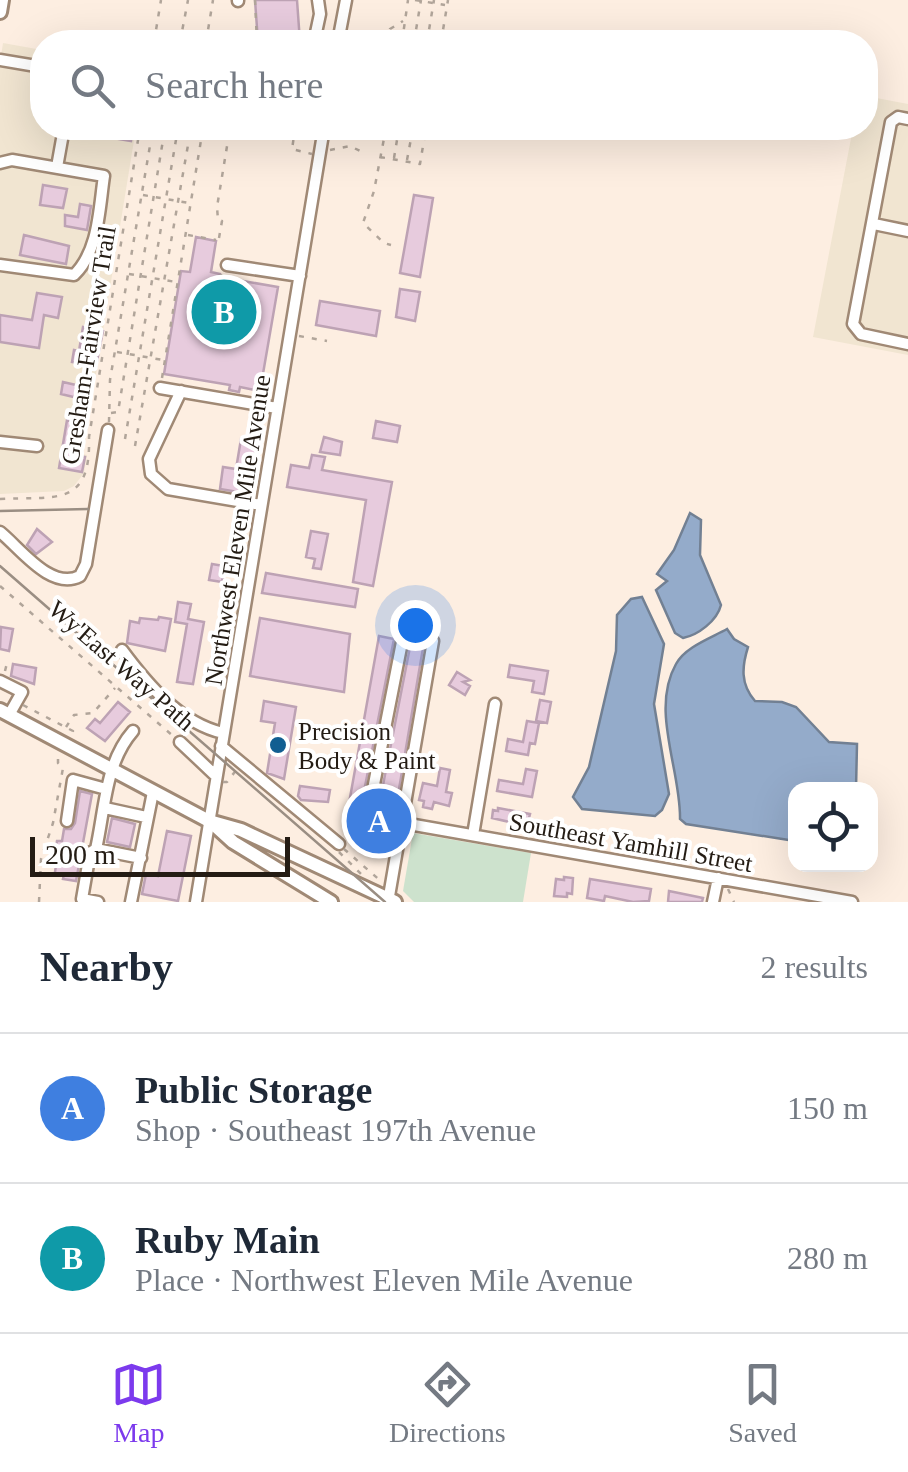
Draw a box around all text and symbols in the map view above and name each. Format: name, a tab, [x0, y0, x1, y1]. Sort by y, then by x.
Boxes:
search box	[30, 30, 878, 140]
icon: search	[65, 58, 120, 113]
text: Search here	[145, 64, 323, 106]
street label: Gresham-Fairview Trail	[56, 224, 121, 466]
pin: B	[192, 274, 256, 350]
street label: Northwest Eleven Mile Avenue	[200, 373, 275, 687]
street label: Wy'East Way Path	[43, 595, 200, 736]
your location	[390, 600, 441, 651]
place label: Precision Body & Paint	[298, 718, 436, 774]
marker: Precision Body & Paint	[267, 734, 289, 756]
map controls	[788, 782, 878, 872]
button: locate	[788, 782, 878, 872]
pin: A	[346, 784, 412, 858]
street label: Southeast Yamhill Street	[507, 808, 755, 877]
scale bar	[30, 832, 290, 876]
text: 200 m	[45, 839, 116, 870]
text: Nearby	[40, 944, 173, 990]
text: 2 results	[760, 949, 868, 985]
text: Public Storage	[135, 1069, 372, 1111]
text: A	[61, 1090, 84, 1126]
text: 150 m	[787, 1090, 868, 1126]
text: Shop · Southeast 197th Avenue	[135, 1112, 536, 1148]
text: Ruby Main	[135, 1219, 320, 1261]
text: B	[62, 1240, 83, 1276]
text: 280 m	[787, 1240, 868, 1276]
text: Place · Northwest Eleven Mile Avenue	[135, 1262, 633, 1298]
tab: Map	[111, 1357, 166, 1449]
tab: Directions	[389, 1357, 506, 1449]
tab: Saved	[728, 1357, 797, 1449]

